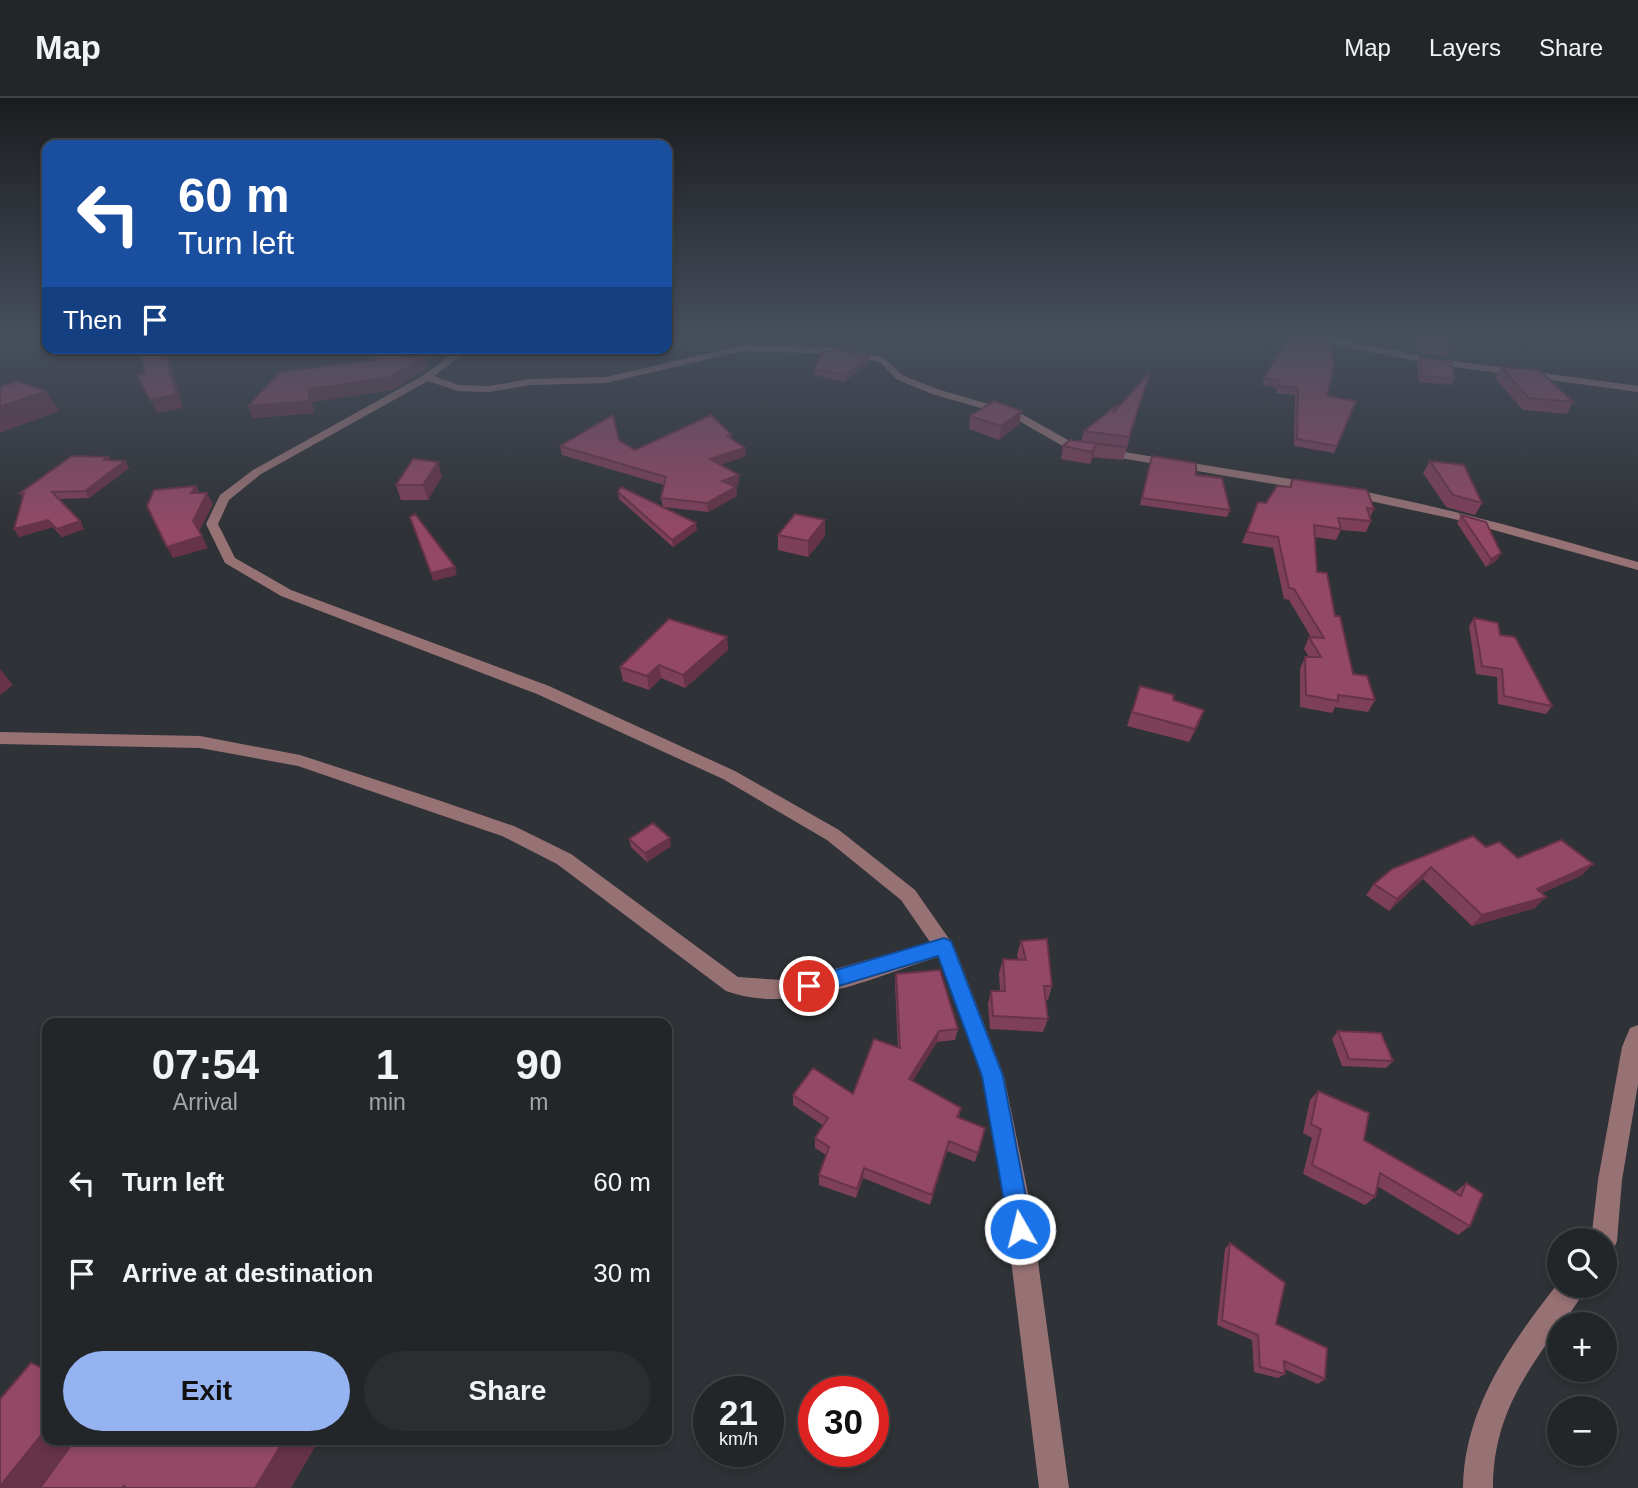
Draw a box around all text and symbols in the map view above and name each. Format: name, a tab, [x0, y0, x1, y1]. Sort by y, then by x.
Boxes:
text: Map	[35, 29, 101, 66]
text: Map	[1344, 34, 1391, 61]
text: Layers	[1429, 34, 1501, 61]
text: Share	[1539, 34, 1603, 61]
icon: left	[63, 168, 154, 259]
text: 60 m	[178, 168, 290, 222]
text: Turn left	[178, 225, 294, 261]
icon: arrive	[136, 301, 174, 339]
text: Then	[63, 305, 122, 335]
pin	[779, 956, 839, 1016]
icon: arrive	[790, 967, 828, 1005]
text: 07:54	[152, 1041, 259, 1088]
text: 1	[376, 1041, 399, 1088]
text: 90	[516, 1041, 562, 1088]
text: Arrival	[173, 1089, 238, 1115]
text: min	[369, 1089, 406, 1115]
text: m	[529, 1089, 548, 1115]
icon: left	[63, 1164, 101, 1202]
text: Turn left	[122, 1167, 224, 1197]
text: 60 m	[593, 1167, 651, 1197]
position arrow	[983, 1192, 1057, 1266]
map controls	[1547, 1228, 1617, 1466]
button: search	[1547, 1228, 1617, 1298]
icon: arrive	[63, 1255, 101, 1293]
text: Arrive at destination	[122, 1258, 373, 1288]
text: 30 m	[593, 1258, 651, 1288]
button: +	[1547, 1312, 1617, 1382]
button: Exit	[63, 1351, 350, 1431]
button: Share	[364, 1351, 651, 1431]
speed limit sign: 30	[798, 1376, 889, 1467]
text: 21	[719, 1393, 758, 1432]
button: −	[1547, 1396, 1617, 1466]
text: km/h	[719, 1429, 758, 1449]

